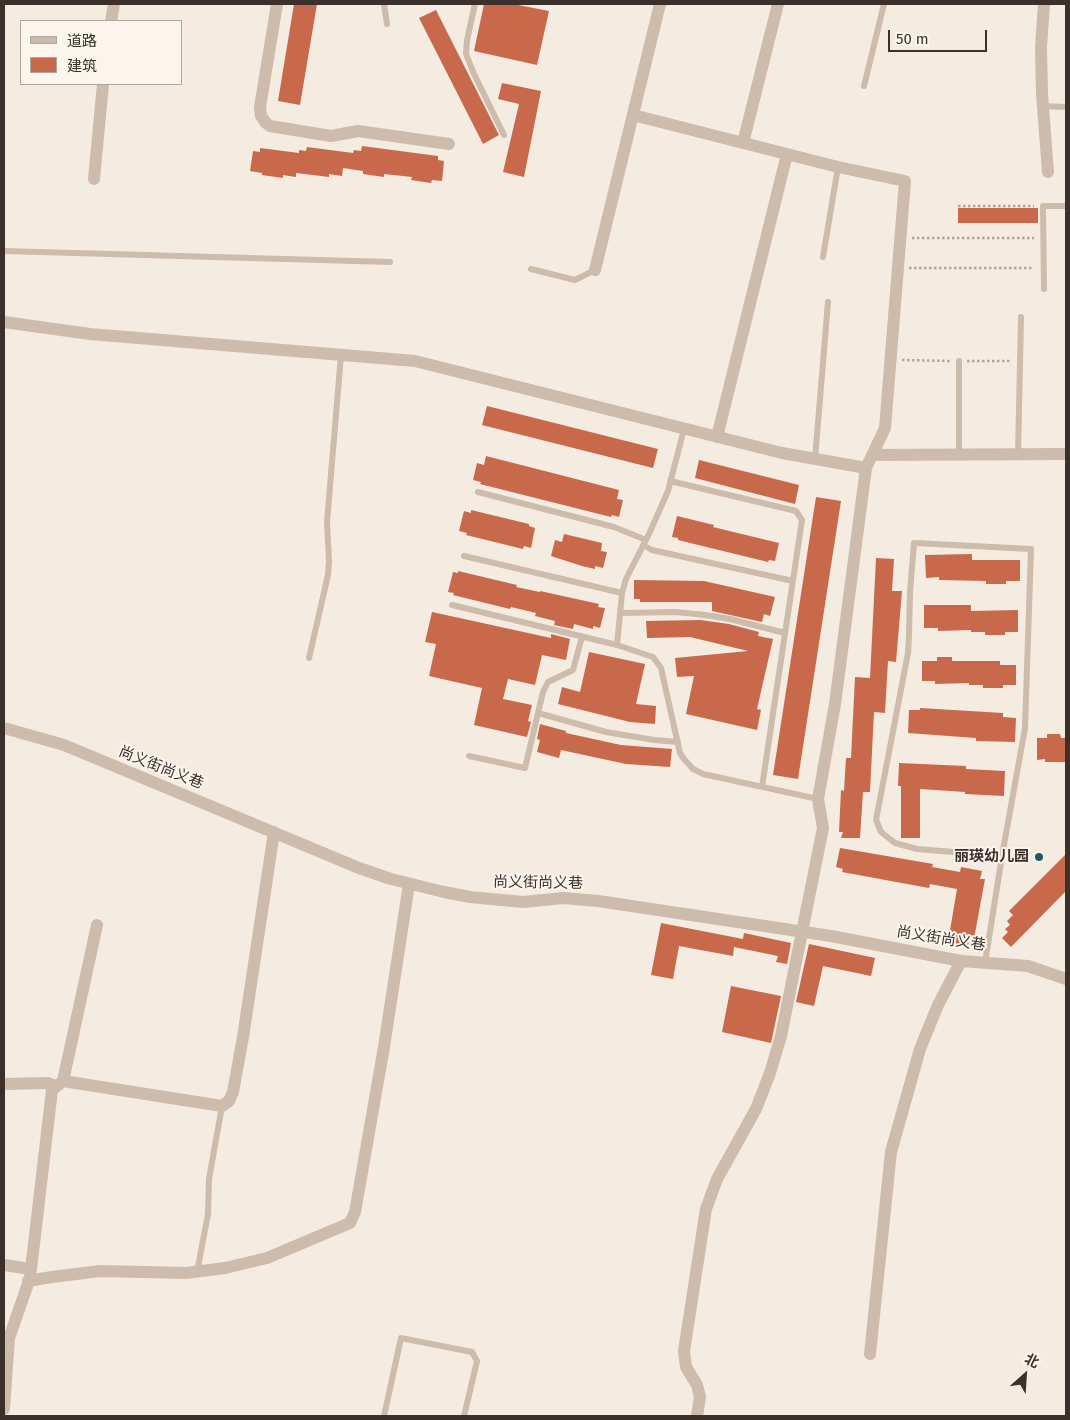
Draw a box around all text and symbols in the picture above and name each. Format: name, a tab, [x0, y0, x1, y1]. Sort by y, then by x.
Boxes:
legend	[20, 20, 182, 85]
scale bar	[890, 20, 989, 52]
text: 50 m	[896, 30, 929, 48]
text: 道路	[67, 32, 97, 50]
text: 建筑	[67, 57, 97, 75]
street label: 尚义街尚义巷	[116, 743, 206, 793]
place label: 丽瑛幼儿园	[954, 848, 1029, 866]
marker: 丽瑛幼儿园	[1033, 851, 1045, 863]
street label: 尚义街尚义巷	[493, 873, 583, 893]
street label: 尚义街尚义巷	[895, 923, 987, 955]
north arrow	[1000, 1350, 1050, 1400]
text: 北	[1022, 1350, 1042, 1372]

